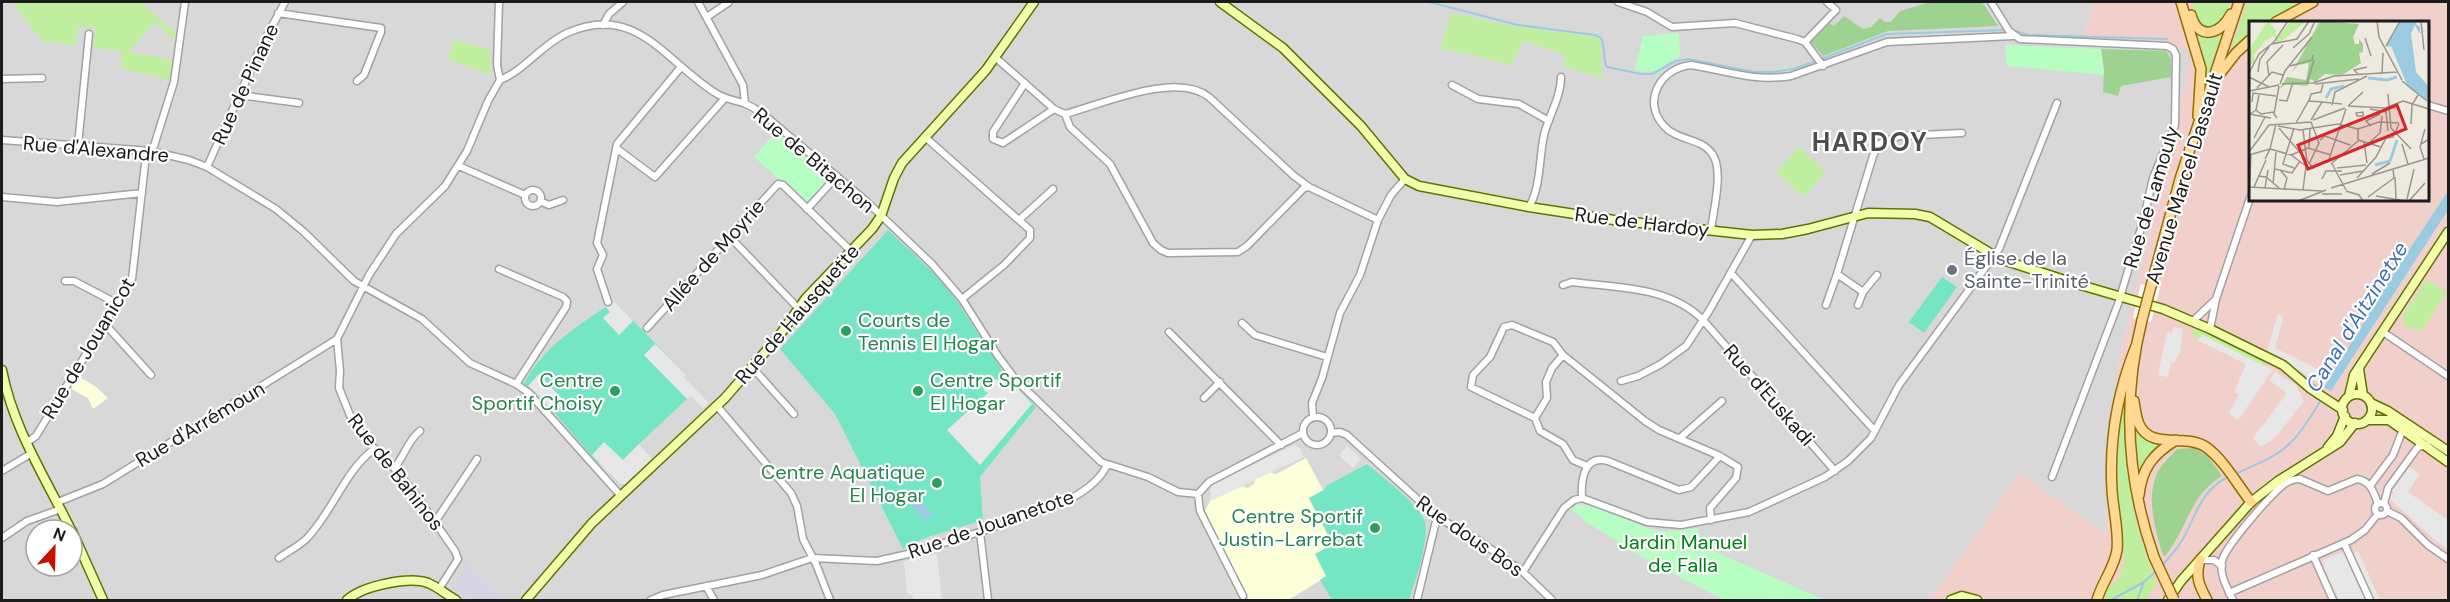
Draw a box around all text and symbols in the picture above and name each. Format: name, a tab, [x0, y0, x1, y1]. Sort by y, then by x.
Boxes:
street label: Rue de Pinane	[206, 19, 284, 149]
inset map	[2249, 21, 2429, 201]
street label: Avenue Marcel Dassault	[2139, 69, 2229, 287]
street label: Rue de Bitachon	[748, 101, 880, 219]
street label: Rue de Lamouly	[2117, 123, 2185, 271]
district label: HARDOY	[1812, 125, 1928, 159]
street label: Rue d'Alexandre	[22, 130, 170, 168]
street label: Allée de Moyrie	[656, 194, 770, 316]
street label: Rue de Hardoy	[1573, 201, 1711, 243]
water label: Canal d'Aitzinetxe	[2299, 236, 2415, 398]
street label: Rue de Hausquette	[729, 239, 865, 389]
place label: Église de la Sainte-Trinité	[1964, 245, 2089, 294]
marker: Église de la Sainte-Trinité	[1945, 263, 1959, 277]
street label: Rue de Jouanicot	[36, 272, 141, 423]
place label: Courts de Tennis El Hogar	[858, 307, 997, 356]
marker: Courts de Tennis El Hogar	[839, 324, 853, 338]
street label: Rue d'Euskadi	[1718, 339, 1820, 451]
place label: Centre Sportif Choisy	[472, 367, 603, 416]
place label: Centre Sportif El Hogar	[930, 367, 1062, 416]
street label: Rue d'Arrémoun	[131, 375, 269, 473]
marker: Centre Sportif Choisy	[608, 384, 622, 398]
marker: Centre Sportif El Hogar	[911, 384, 925, 398]
street label: Rue de Bahinos	[342, 408, 450, 536]
place label: Centre Aquatique El Hogar	[761, 459, 925, 508]
marker: Centre Aquatique El Hogar	[930, 476, 944, 490]
street label: Rue de Jouanetote	[905, 483, 1077, 565]
street label: Rue dous Bos	[1411, 489, 1529, 583]
place label: Centre Sportif Justin-Larrebat	[1219, 503, 1363, 552]
north arrow	[24, 518, 84, 578]
marker: Centre Sportif Justin-Larrebat	[1368, 521, 1382, 535]
text: N	[50, 523, 69, 546]
park label: Jardin Manuel de Falla	[1619, 529, 1747, 578]

